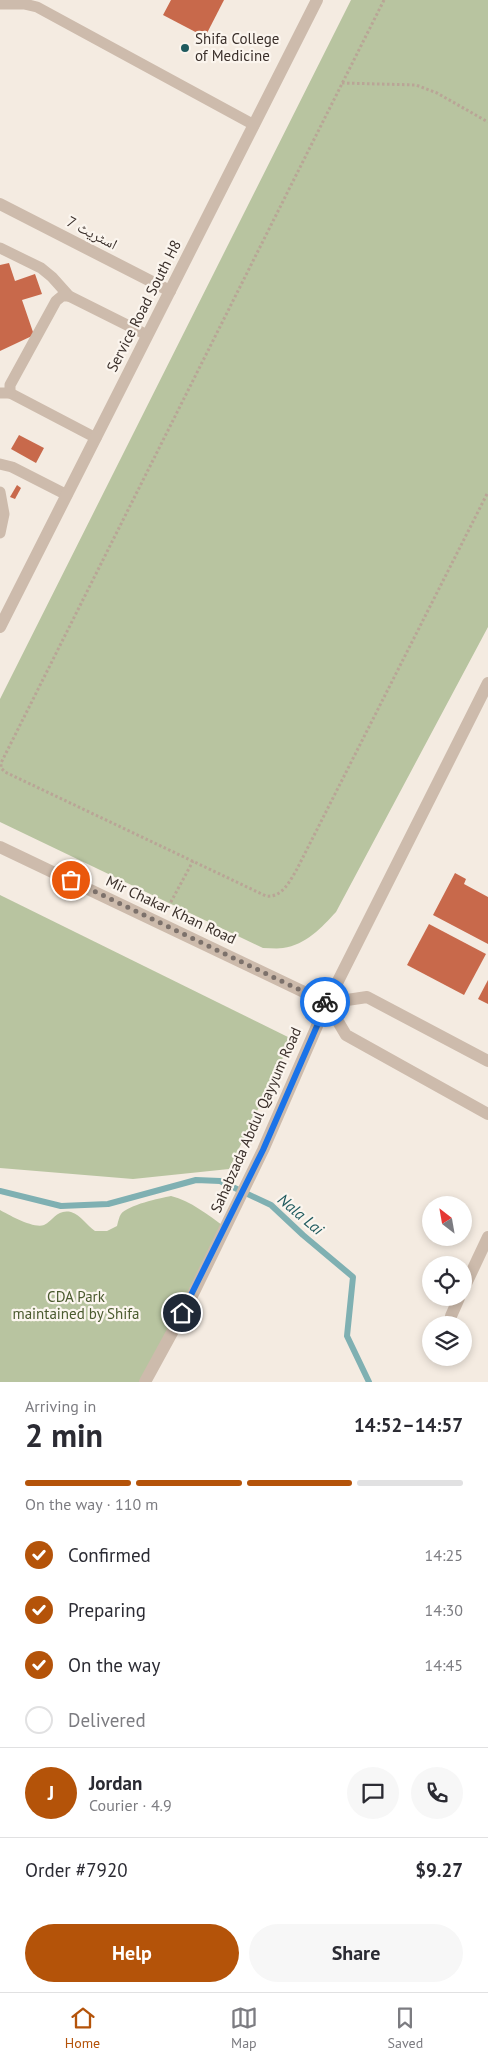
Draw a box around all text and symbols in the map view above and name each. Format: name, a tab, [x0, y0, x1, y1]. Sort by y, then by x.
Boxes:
place label: Shifa College of Medicine	[195, 29, 279, 65]
marker: Shifa College of Medicine	[179, 42, 191, 54]
street label: اسٹریٹ 7	[64, 212, 121, 253]
street label: Service Road South H8	[102, 237, 185, 375]
pin	[50, 859, 92, 901]
icon: bag	[57, 866, 85, 894]
street label: Mir Chakar Khan Road	[103, 871, 239, 948]
courier	[300, 977, 350, 1027]
icon: bike	[311, 988, 339, 1016]
street label: Sahabzada Abdul Qayyum Road	[206, 1024, 305, 1216]
water label: Nala Lai	[274, 1189, 329, 1239]
north arrow	[422, 1196, 472, 1246]
map controls	[422, 1196, 472, 1366]
button: locate	[422, 1256, 472, 1306]
park label: CDA Park maintained by Shifa	[12, 1287, 140, 1323]
pin	[161, 1292, 203, 1334]
icon: home	[168, 1299, 196, 1327]
button: layers	[422, 1316, 472, 1366]
text: Arriving in	[25, 1396, 96, 1416]
text: 14:52–14:57	[354, 1413, 463, 1437]
text: 2 min	[25, 1414, 103, 1456]
text: On the way · 110 m	[25, 1494, 158, 1514]
icon: check	[25, 1541, 53, 1569]
text: Confirmed	[68, 1543, 151, 1567]
text: 14:25	[425, 1545, 463, 1565]
icon: check	[25, 1596, 53, 1624]
text: Preparing	[68, 1598, 146, 1622]
text: 14:30	[425, 1600, 463, 1620]
icon: check	[25, 1651, 53, 1679]
text: On the way	[68, 1653, 160, 1677]
text: 14:45	[425, 1655, 463, 1675]
text: Delivered	[68, 1708, 146, 1732]
button: chat	[347, 1767, 399, 1819]
button: phone	[411, 1767, 463, 1819]
text: Jordan	[89, 1771, 142, 1795]
text: J	[48, 1781, 54, 1805]
text: Courier · 4.9	[89, 1795, 172, 1815]
text: Order #7920	[25, 1858, 128, 1882]
text: $9.27	[415, 1858, 463, 1882]
button: Help	[25, 1924, 239, 1982]
button: Share	[249, 1924, 463, 1982]
tab: Home	[65, 2004, 100, 2052]
tab: Map	[230, 2004, 258, 2052]
tab: Saved	[388, 2004, 423, 2052]

